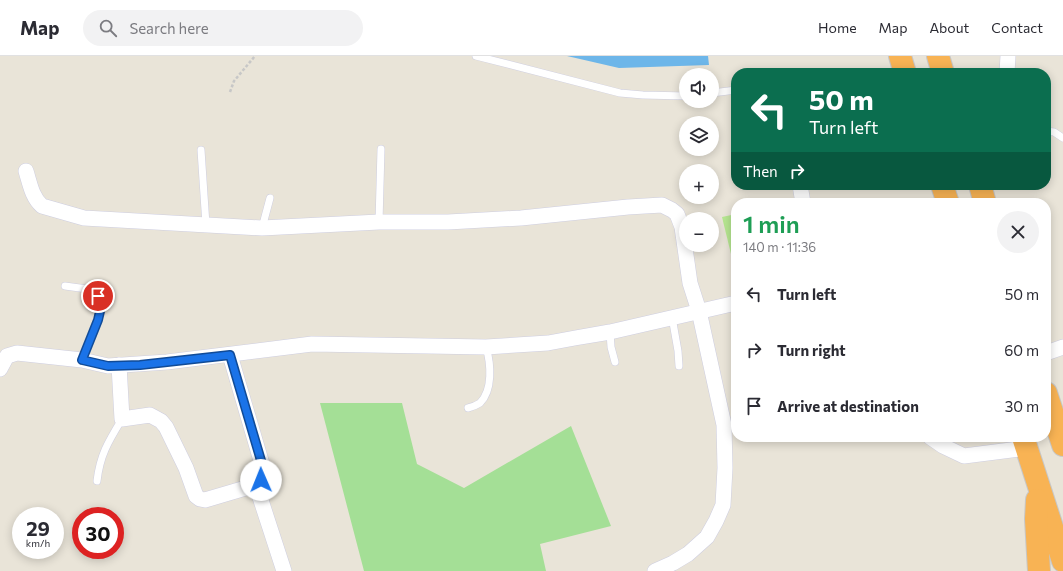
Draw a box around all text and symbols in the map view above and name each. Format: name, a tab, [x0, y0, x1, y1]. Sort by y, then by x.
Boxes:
search box	[83, 10, 363, 46]
text: Map	[20, 16, 59, 39]
icon: search	[97, 17, 119, 39]
text: Search here	[129, 19, 209, 37]
text: Home	[818, 19, 857, 36]
text: Map	[879, 19, 907, 36]
text: About	[929, 19, 969, 36]
text: Contact	[991, 19, 1043, 36]
map controls	[679, 68, 719, 252]
button: sound	[679, 68, 719, 108]
text: 50 m	[809, 82, 874, 116]
icon: left	[743, 84, 795, 136]
button: layers	[679, 116, 719, 156]
text: Turn left	[809, 116, 878, 138]
icon: right	[786, 160, 808, 182]
text: Then	[743, 162, 778, 180]
button: +	[679, 164, 719, 204]
text: 1 min	[743, 209, 800, 238]
button: close	[997, 211, 1039, 253]
button: −	[679, 212, 719, 252]
text: 140 m · 11:36	[743, 239, 816, 255]
pin	[81, 279, 115, 313]
icon: left	[743, 283, 765, 305]
icon: arrive	[87, 285, 109, 307]
text: Turn left	[777, 285, 836, 303]
text: 50 m	[1005, 285, 1039, 303]
icon: right	[743, 339, 765, 361]
text: Turn right	[777, 341, 846, 359]
text: 60 m	[1004, 341, 1039, 359]
icon: arrive	[743, 395, 765, 417]
text: Arrive at destination	[777, 397, 919, 415]
text: 30 m	[1005, 397, 1039, 415]
position arrow	[240, 459, 282, 501]
speed limit sign: 30	[72, 507, 124, 559]
text: 29	[26, 516, 50, 540]
text: km/h	[26, 537, 50, 549]

